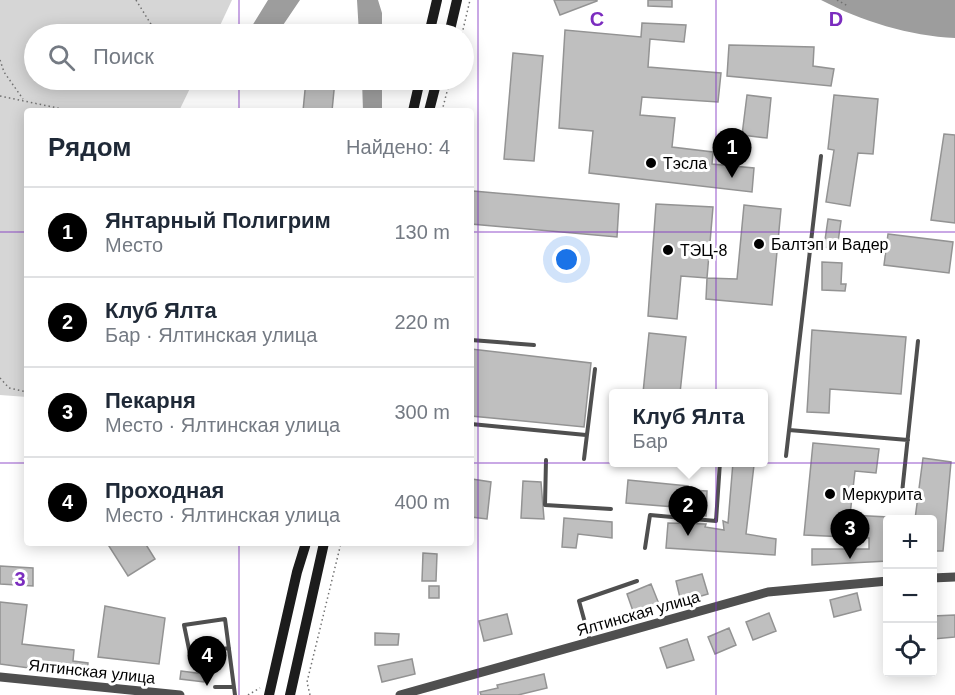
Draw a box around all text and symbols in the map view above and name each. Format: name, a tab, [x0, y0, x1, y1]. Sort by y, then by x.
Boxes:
text: C	[590, 8, 604, 30]
text: D	[829, 8, 843, 30]
search box	[24, 24, 474, 90]
icon: search	[45, 41, 78, 74]
text: Поиск	[93, 44, 154, 69]
pin: 1	[712, 128, 752, 178]
text: Рядом	[48, 132, 131, 162]
text: Найдено: 4	[346, 136, 450, 158]
place label: Тэсла	[663, 155, 707, 172]
marker: Тэсла	[644, 156, 658, 170]
text: Янтарный Полигрим	[105, 208, 331, 233]
text: 1	[62, 221, 73, 243]
text: 130 m	[394, 221, 450, 243]
text: Место	[105, 234, 163, 256]
place label: Балтэп и Вадер	[771, 236, 889, 253]
marker: Балтэп и Вадер	[752, 237, 766, 251]
place label: ТЭЦ-8	[680, 242, 727, 259]
marker: ТЭЦ-8	[661, 243, 675, 257]
your location	[552, 245, 581, 274]
text: Клуб Ялта	[105, 298, 217, 323]
text: 2	[62, 311, 73, 333]
text: 220 m	[394, 311, 450, 333]
text: Бар · Ялтинская улица	[105, 324, 317, 346]
text: Пекарня	[105, 388, 196, 413]
popup	[609, 389, 768, 467]
text: 3	[62, 401, 73, 423]
text: 300 m	[394, 401, 450, 423]
text: Клуб Ялта	[633, 404, 744, 429]
text: Место · Ялтинская улица	[105, 414, 340, 436]
text: Бар	[633, 430, 668, 452]
text: Проходная	[105, 478, 224, 503]
pin: 2	[668, 486, 708, 536]
place label: Меркурита	[842, 486, 922, 503]
marker: Меркурита	[823, 487, 837, 501]
text: 4	[62, 491, 73, 513]
text: 400 m	[394, 491, 450, 513]
text: Место · Ялтинская улица	[105, 504, 340, 526]
pin: 3	[830, 510, 870, 559]
map controls	[883, 515, 937, 677]
button: +	[883, 515, 937, 569]
text: 3	[14, 568, 26, 590]
button: −	[883, 569, 937, 623]
street label: Ялтинская улица	[575, 588, 702, 639]
button: locate	[883, 623, 937, 677]
pin: 4	[188, 636, 226, 686]
street label: Ялтинская улица	[28, 656, 156, 687]

